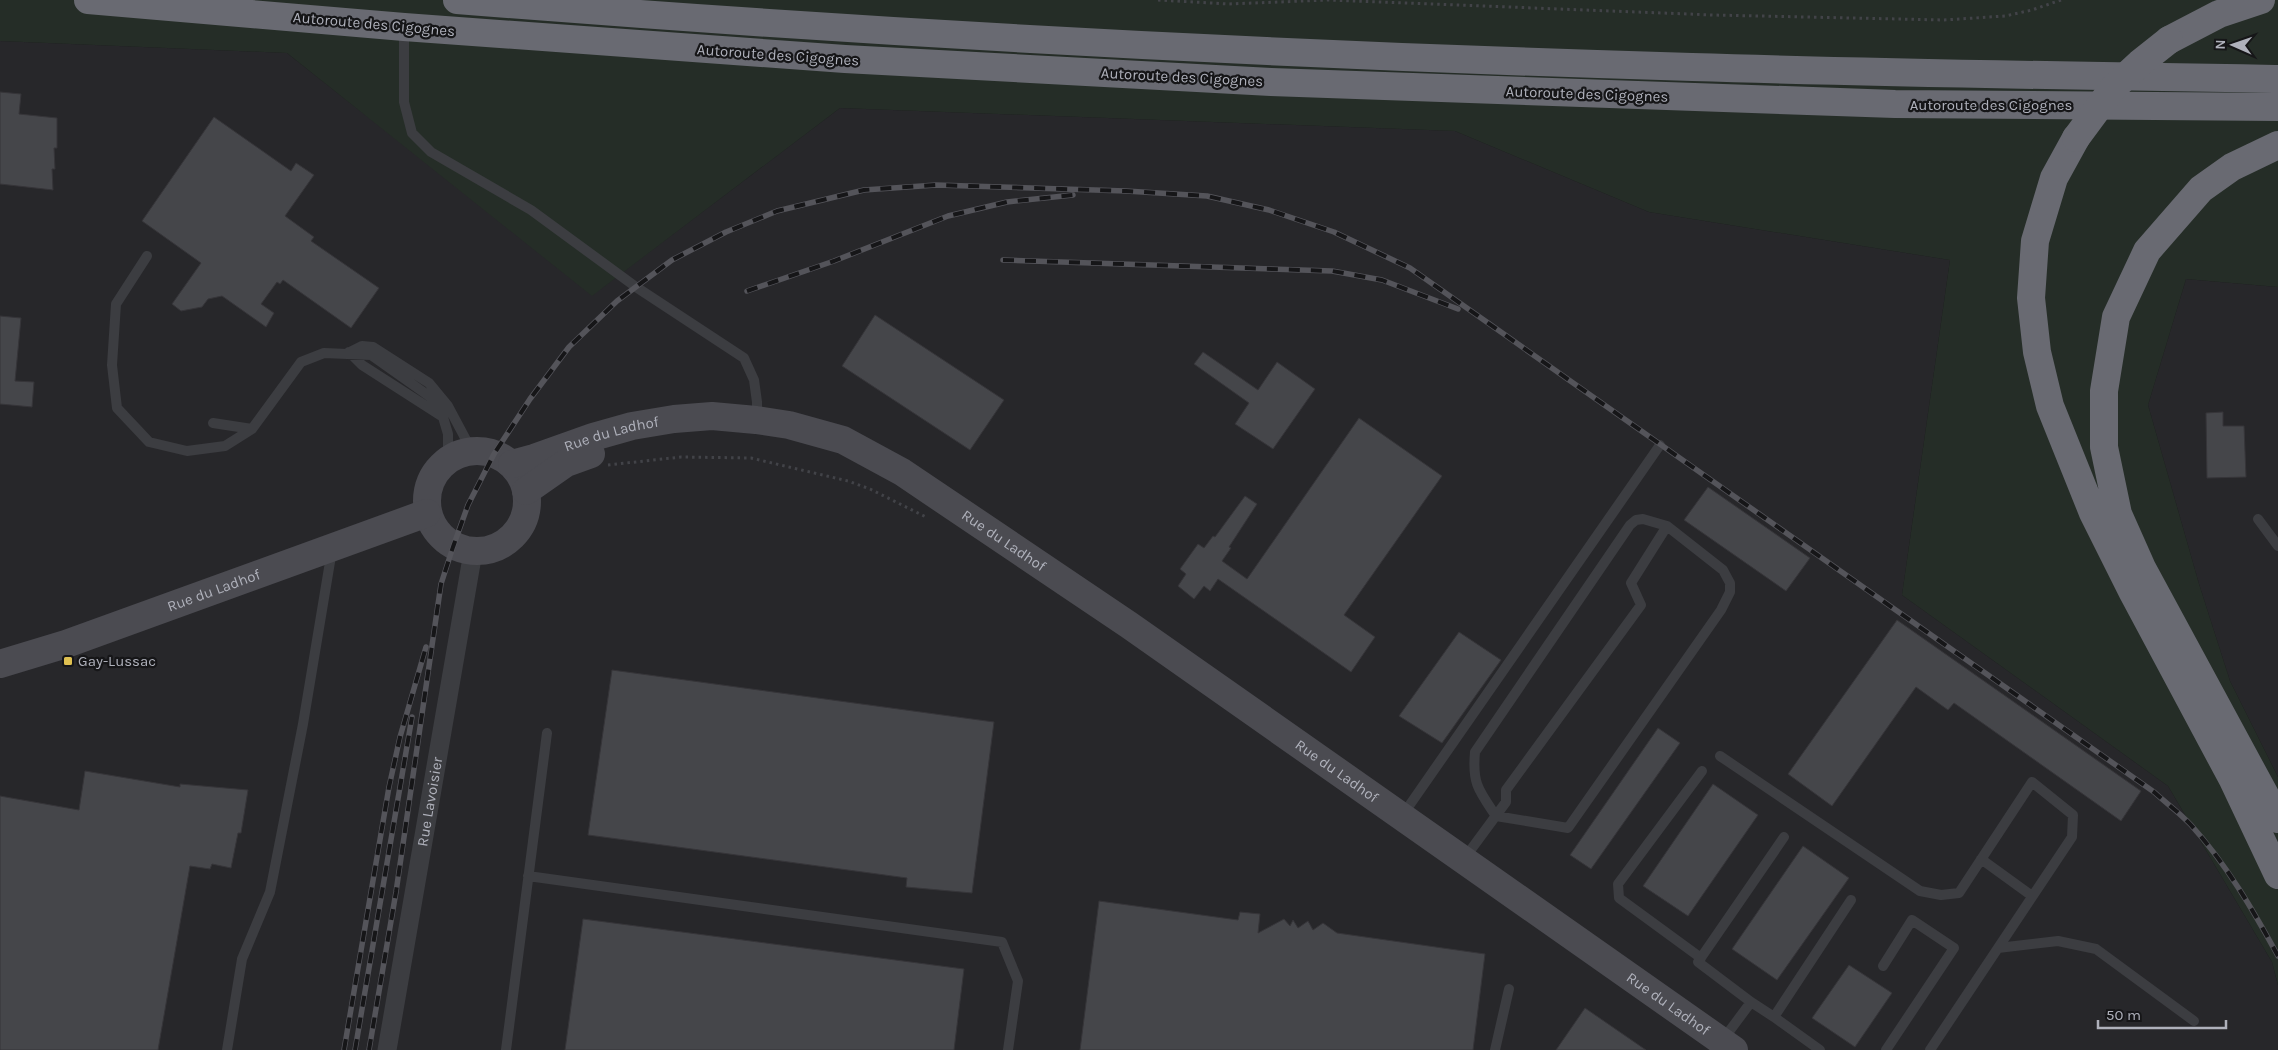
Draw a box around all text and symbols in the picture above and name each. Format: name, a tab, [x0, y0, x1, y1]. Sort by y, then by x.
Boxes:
street label: Autoroute des Cigognes	[292, 8, 456, 40]
north arrow	[2208, 20, 2258, 70]
text: N	[2212, 39, 2229, 50]
street label: Autoroute des Cigognes	[696, 40, 860, 70]
street label: Autoroute des Cigognes	[1100, 64, 1264, 90]
street label: Autoroute des Cigognes	[1505, 82, 1669, 106]
street label: Autoroute des Cigognes	[1910, 96, 2072, 114]
street label: Rue du Ladhof	[561, 413, 661, 456]
street label: Rue du Ladhof	[958, 506, 1050, 576]
street label: Rue du Ladhof	[165, 565, 263, 616]
place label: Gay-Lussac	[78, 652, 156, 670]
marker: Gay-Lussac	[62, 655, 74, 667]
street label: Rue du Ladhof	[1292, 736, 1383, 807]
street label: Rue Lavoisier	[413, 755, 447, 848]
street label: Rue du Ladhof	[1623, 968, 1714, 1040]
scale bar	[2098, 998, 2226, 1030]
text: 50 m	[2106, 1006, 2141, 1024]

